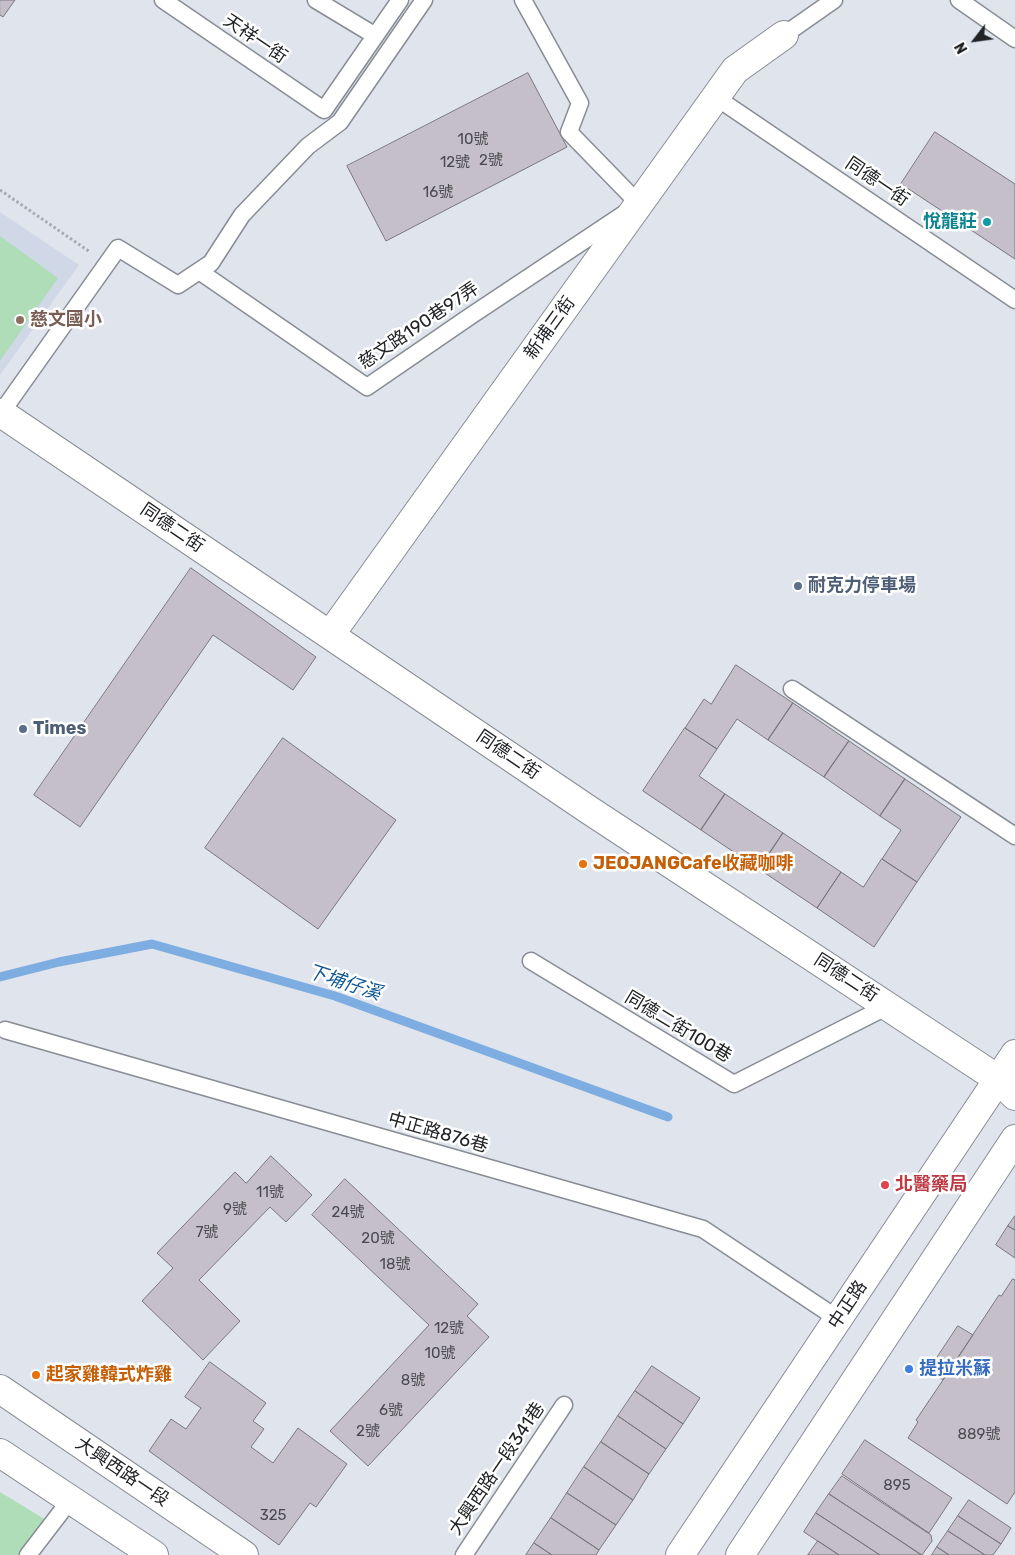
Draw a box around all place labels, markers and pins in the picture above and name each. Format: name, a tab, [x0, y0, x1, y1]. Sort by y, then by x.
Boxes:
place label: 悅龍莊	[923, 211, 977, 233]
marker: 悅龍莊	[981, 216, 993, 228]
place label: 慈文國小	[30, 309, 102, 331]
marker: 慈文國小	[14, 314, 26, 326]
place label: 耐克力停車場	[808, 575, 916, 597]
marker: 耐克力停車場	[792, 580, 804, 592]
place label: Times	[33, 718, 86, 740]
marker: Times	[17, 723, 29, 735]
place label: JEOJANGCafe收藏咖啡	[593, 853, 794, 875]
marker: JEOJANGCafe收藏咖啡	[577, 858, 589, 870]
place label: 北醫藥局	[895, 1174, 967, 1196]
marker: 北醫藥局	[879, 1179, 891, 1191]
place label: 提拉米蘇	[919, 1358, 991, 1380]
marker: 提拉米蘇	[903, 1363, 915, 1375]
place label: 起家雞韓式炸雞	[46, 1364, 172, 1386]
marker: 起家雞韓式炸雞	[30, 1369, 42, 1381]

